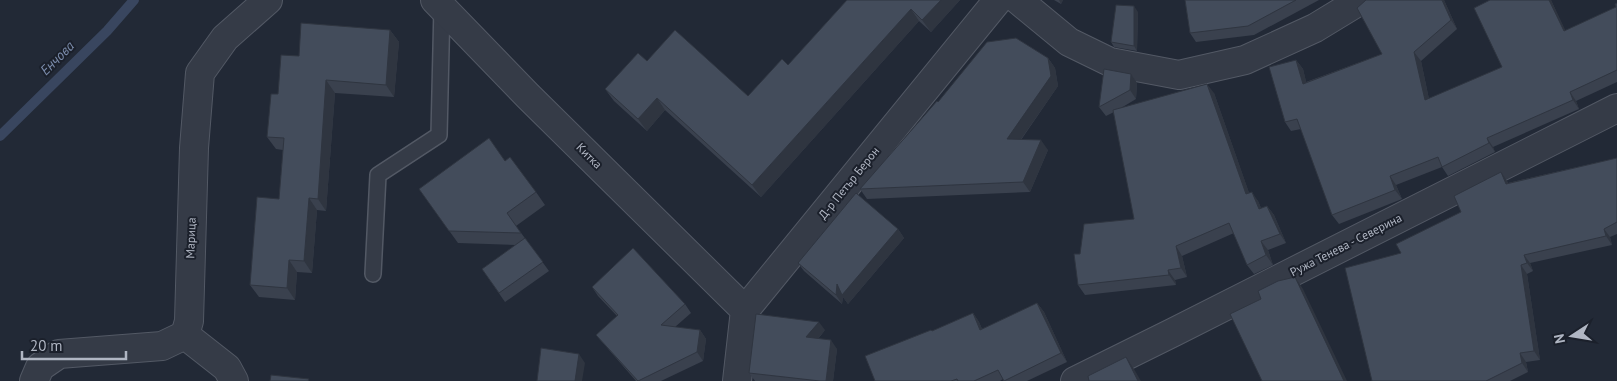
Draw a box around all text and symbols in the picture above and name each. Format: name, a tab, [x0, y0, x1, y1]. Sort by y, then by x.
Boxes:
water label: Енчова	[36, 37, 78, 79]
street label: Китка	[573, 140, 605, 172]
street label: Д-р Петър Берон	[815, 144, 882, 222]
street label: Ружа Тенева - Северина	[1287, 210, 1404, 279]
street label: Марица	[182, 217, 199, 259]
north arrow	[1547, 311, 1597, 361]
scale bar	[22, 328, 126, 360]
text: N	[1550, 332, 1569, 345]
text: 20 m	[30, 336, 63, 355]

